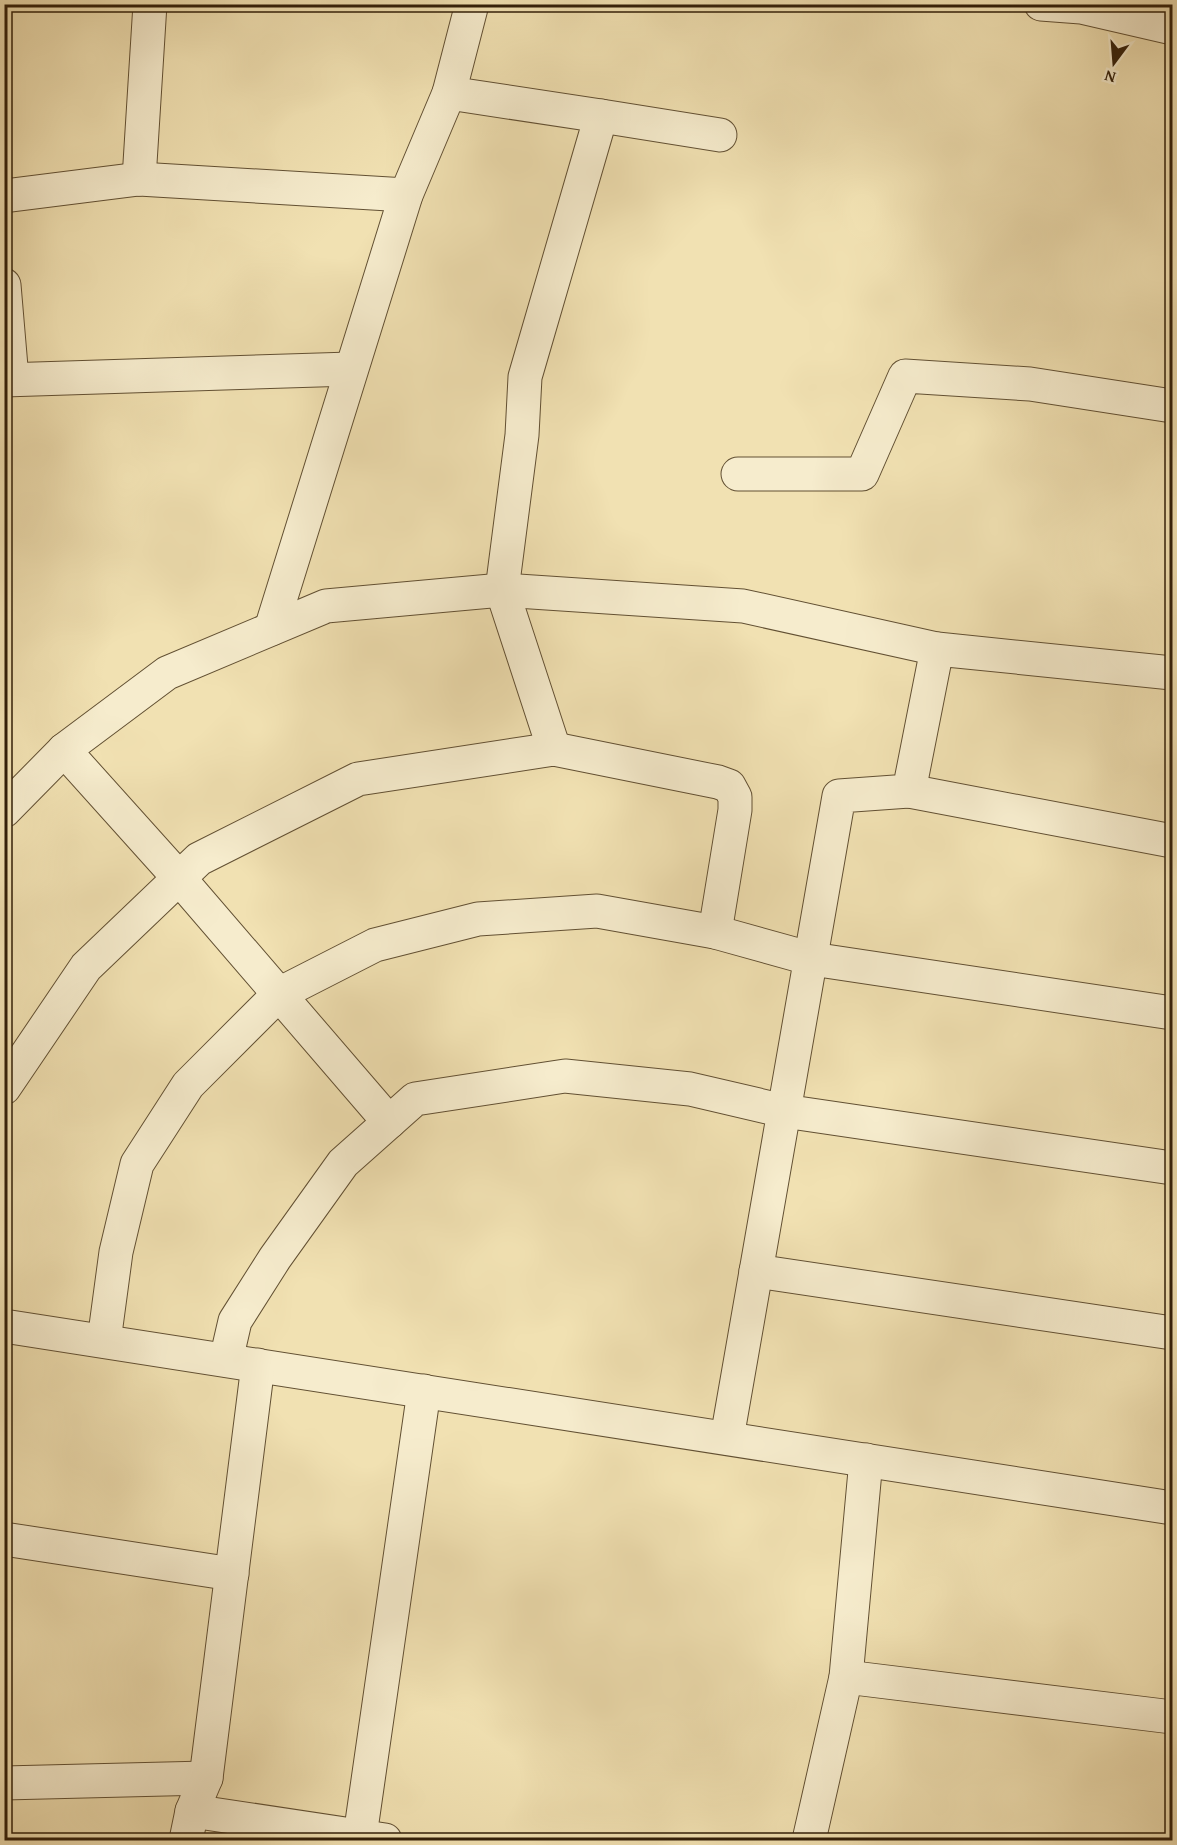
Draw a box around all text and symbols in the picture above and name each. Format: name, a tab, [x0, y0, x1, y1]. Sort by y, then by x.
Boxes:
north arrow	[1084, 33, 1144, 93]
text: N	[1101, 64, 1118, 90]

